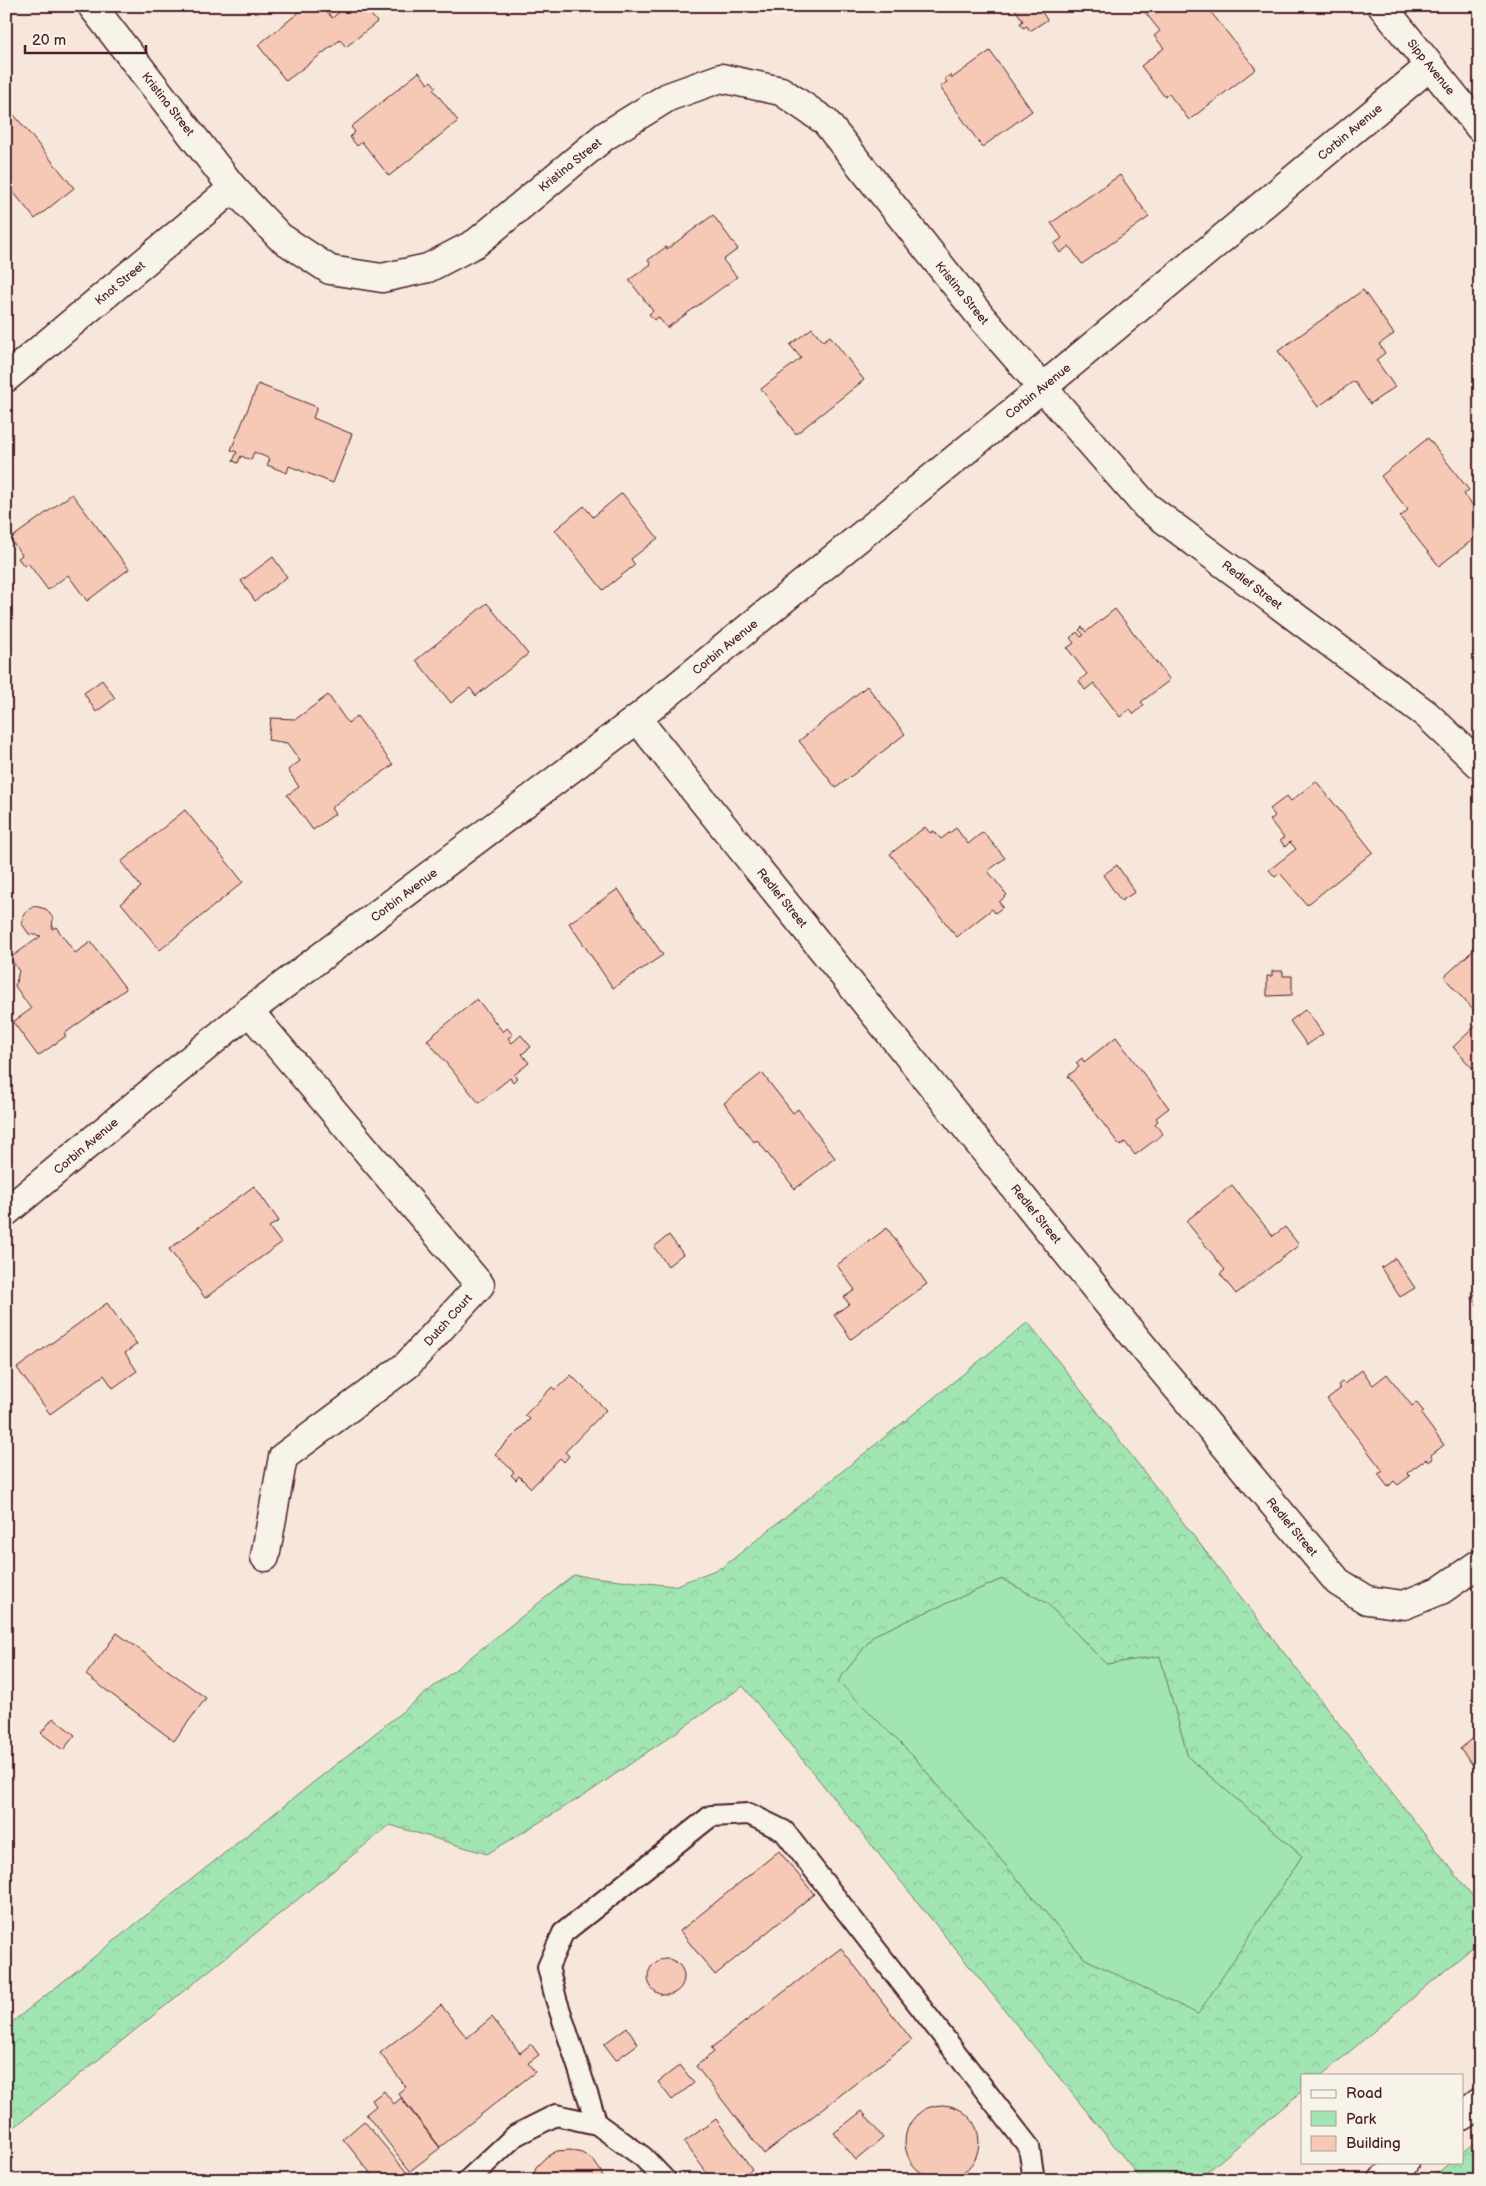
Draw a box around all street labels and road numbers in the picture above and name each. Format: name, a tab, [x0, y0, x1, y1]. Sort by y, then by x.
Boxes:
street label: Sipp Avenue	[1404, 36, 1458, 98]
street label: Kristina Street	[138, 69, 197, 139]
street label: Corbin Avenue	[1315, 101, 1386, 164]
street label: Kristina Street	[536, 135, 605, 195]
street label: Knot Street	[92, 258, 149, 309]
street label: Kristina Street	[932, 259, 992, 328]
street label: Corbin Avenue	[1003, 361, 1074, 422]
street label: Redlef Street	[1218, 558, 1285, 613]
street label: Corbin Avenue	[690, 617, 761, 678]
street label: Corbin Avenue	[368, 865, 441, 925]
street label: Redlef Street	[753, 866, 810, 931]
street label: Corbin Avenue	[51, 1115, 122, 1178]
street label: Redlef Street	[1007, 1182, 1064, 1247]
street label: Dutch Court	[421, 1291, 476, 1350]
street label: Redlef Street	[1263, 1495, 1321, 1560]

